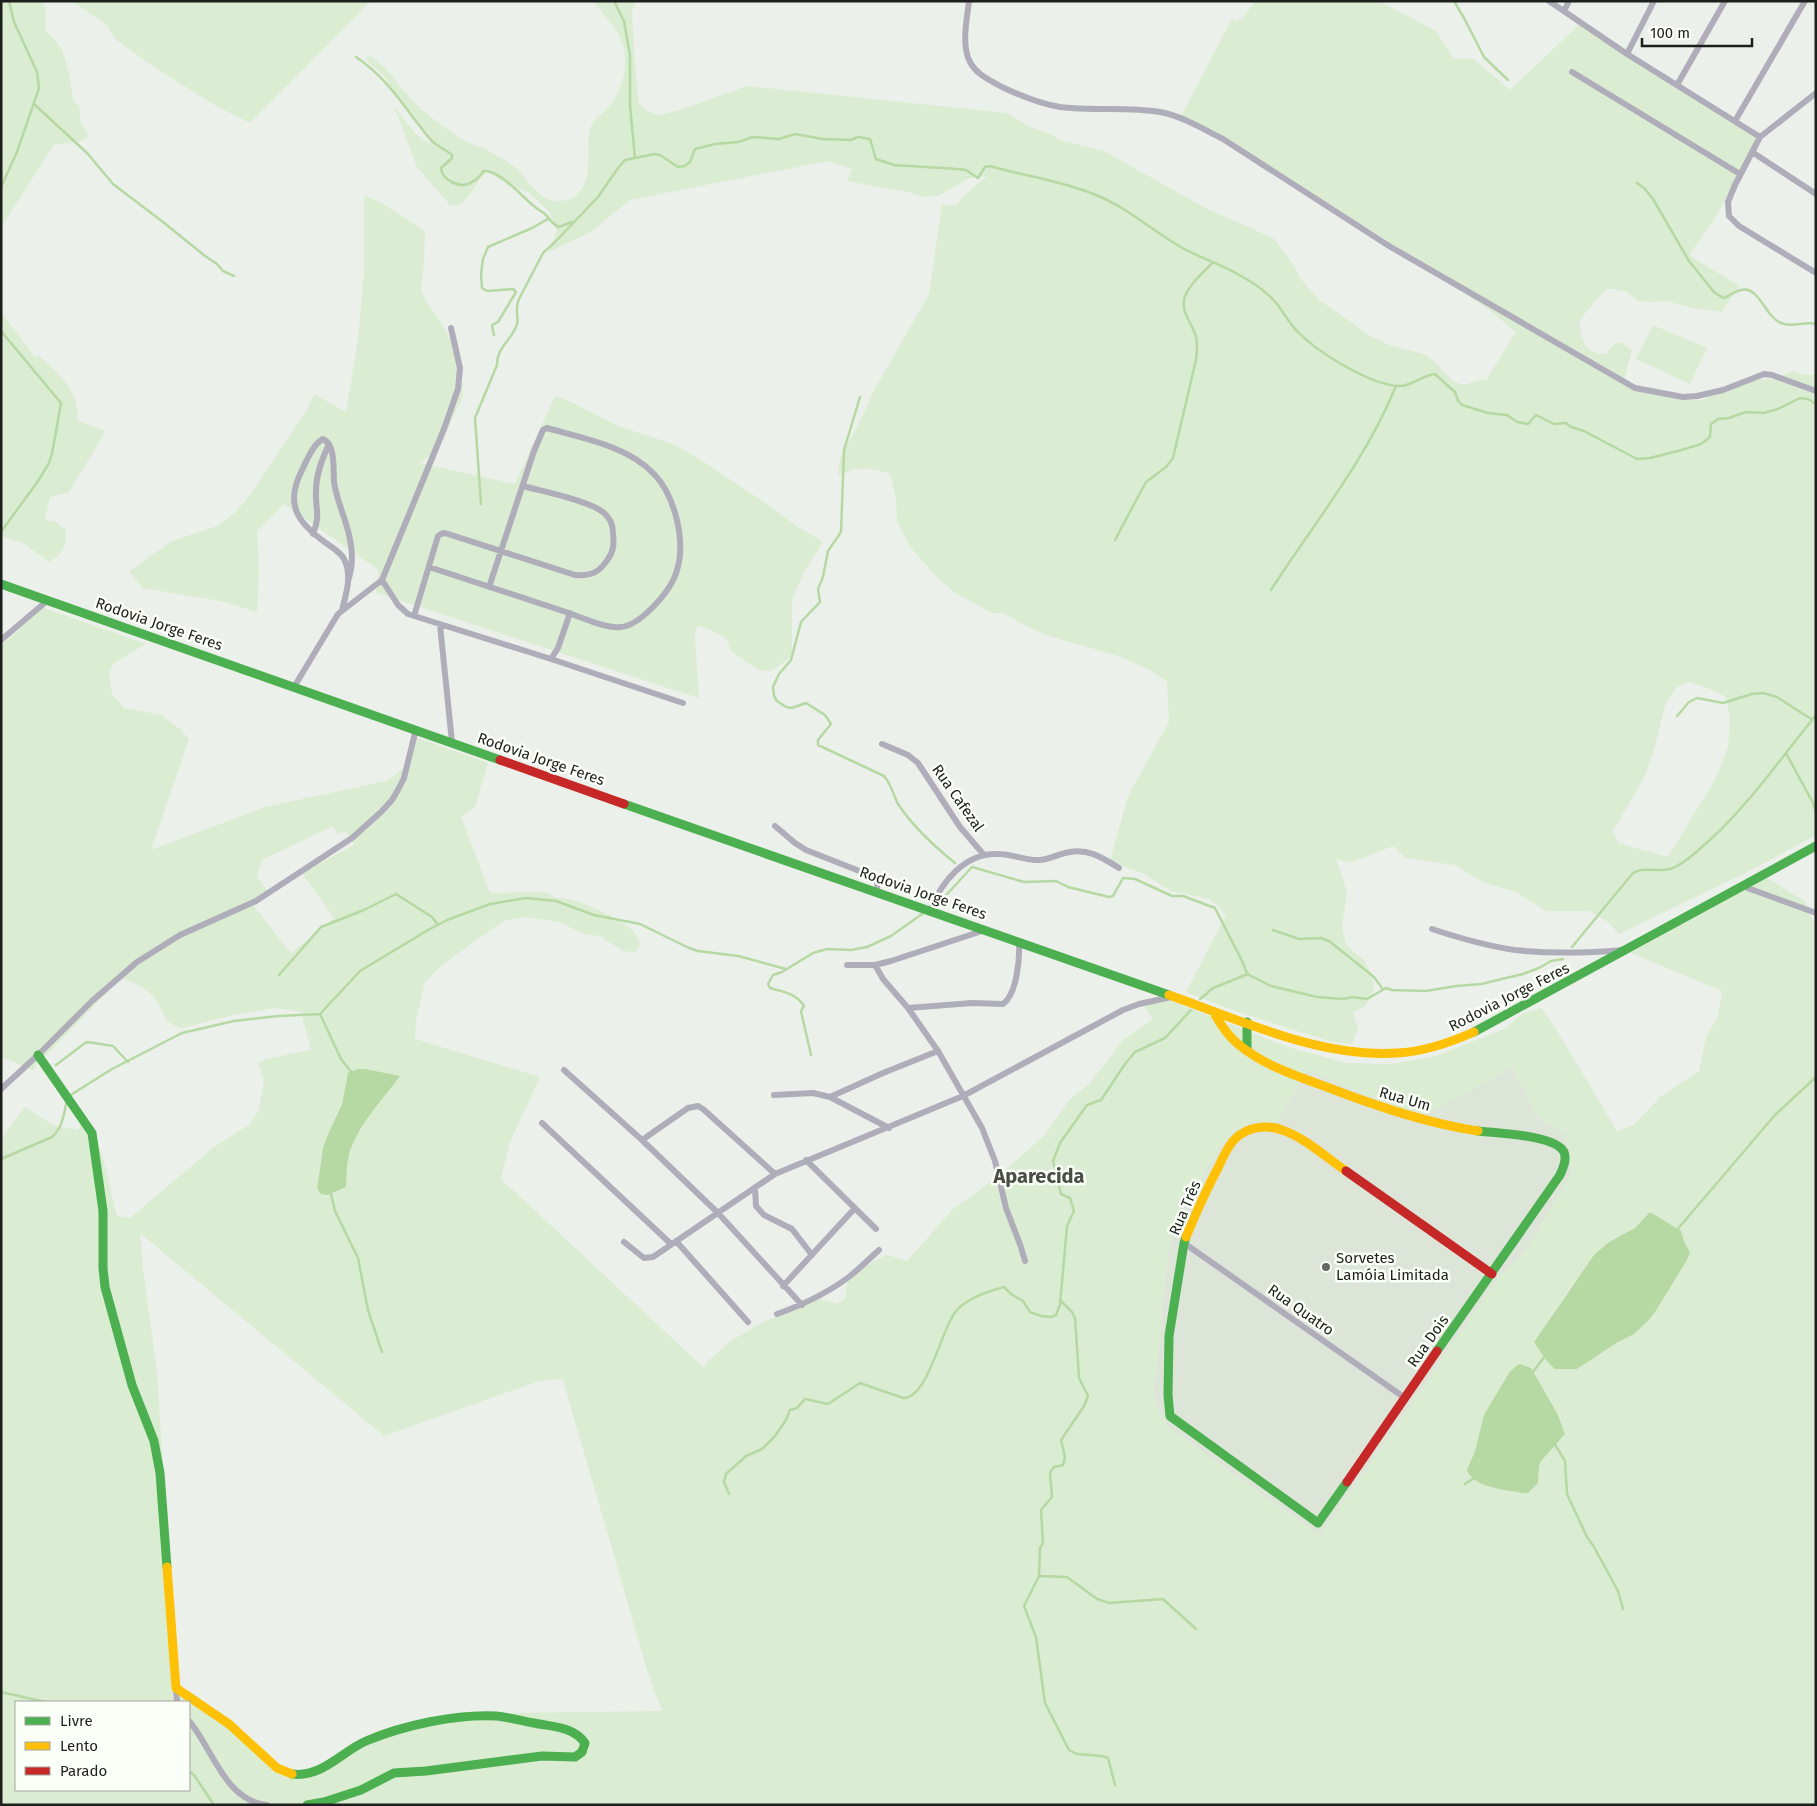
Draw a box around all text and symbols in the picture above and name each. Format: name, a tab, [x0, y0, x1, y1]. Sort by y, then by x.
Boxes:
scale bar	[1642, 15, 1752, 47]
text: 100 m	[1650, 24, 1690, 42]
street label: Rodovia Jorge Feres	[93, 594, 225, 654]
street label: Rodovia Jorge Feres	[475, 729, 607, 789]
street label: Rua Cafezal	[928, 761, 988, 836]
street label: Rodovia Jorge Feres	[857, 863, 989, 923]
street label: Rodovia Jorge Feres	[1446, 959, 1572, 1035]
street label: Rua Um	[1377, 1083, 1433, 1115]
district label: Aparecida	[992, 1164, 1085, 1188]
street label: Rua Três	[1165, 1178, 1205, 1238]
place label: Sorvetes Lamóia Limitada	[1336, 1249, 1449, 1284]
marker: Sorvetes Lamóia Limitada	[1320, 1261, 1332, 1273]
street label: Rua Quatro	[1264, 1281, 1338, 1339]
street label: Rua Dois	[1404, 1311, 1452, 1371]
legend	[15, 1701, 190, 1791]
text: Livre	[60, 1712, 93, 1730]
text: Lento	[60, 1737, 98, 1755]
text: Parado	[60, 1762, 107, 1780]

